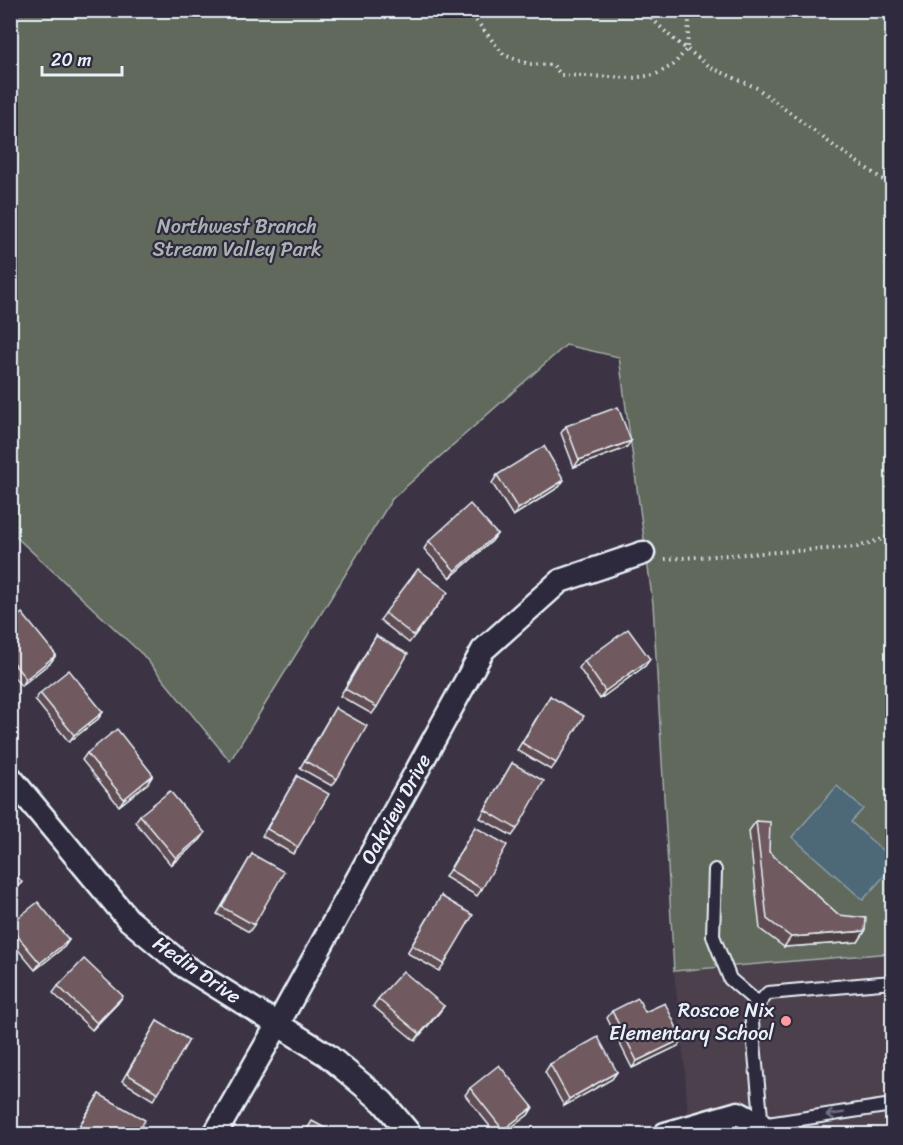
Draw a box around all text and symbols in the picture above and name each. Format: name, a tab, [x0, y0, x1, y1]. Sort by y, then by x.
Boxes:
scale bar	[42, 39, 122, 77]
text: 20 m	[51, 44, 91, 76]
park label: Northwest Branch Stream Valley Park	[152, 209, 322, 267]
street label: Oakview Drive	[351, 747, 441, 871]
street label: Hedin Drive	[145, 926, 249, 1014]
place label: Roscoe Nix Elementary School	[609, 993, 775, 1051]
marker: Roscoe Nix Elementary School	[779, 1014, 793, 1028]
one-way arrow	[825, 1108, 845, 1119]

